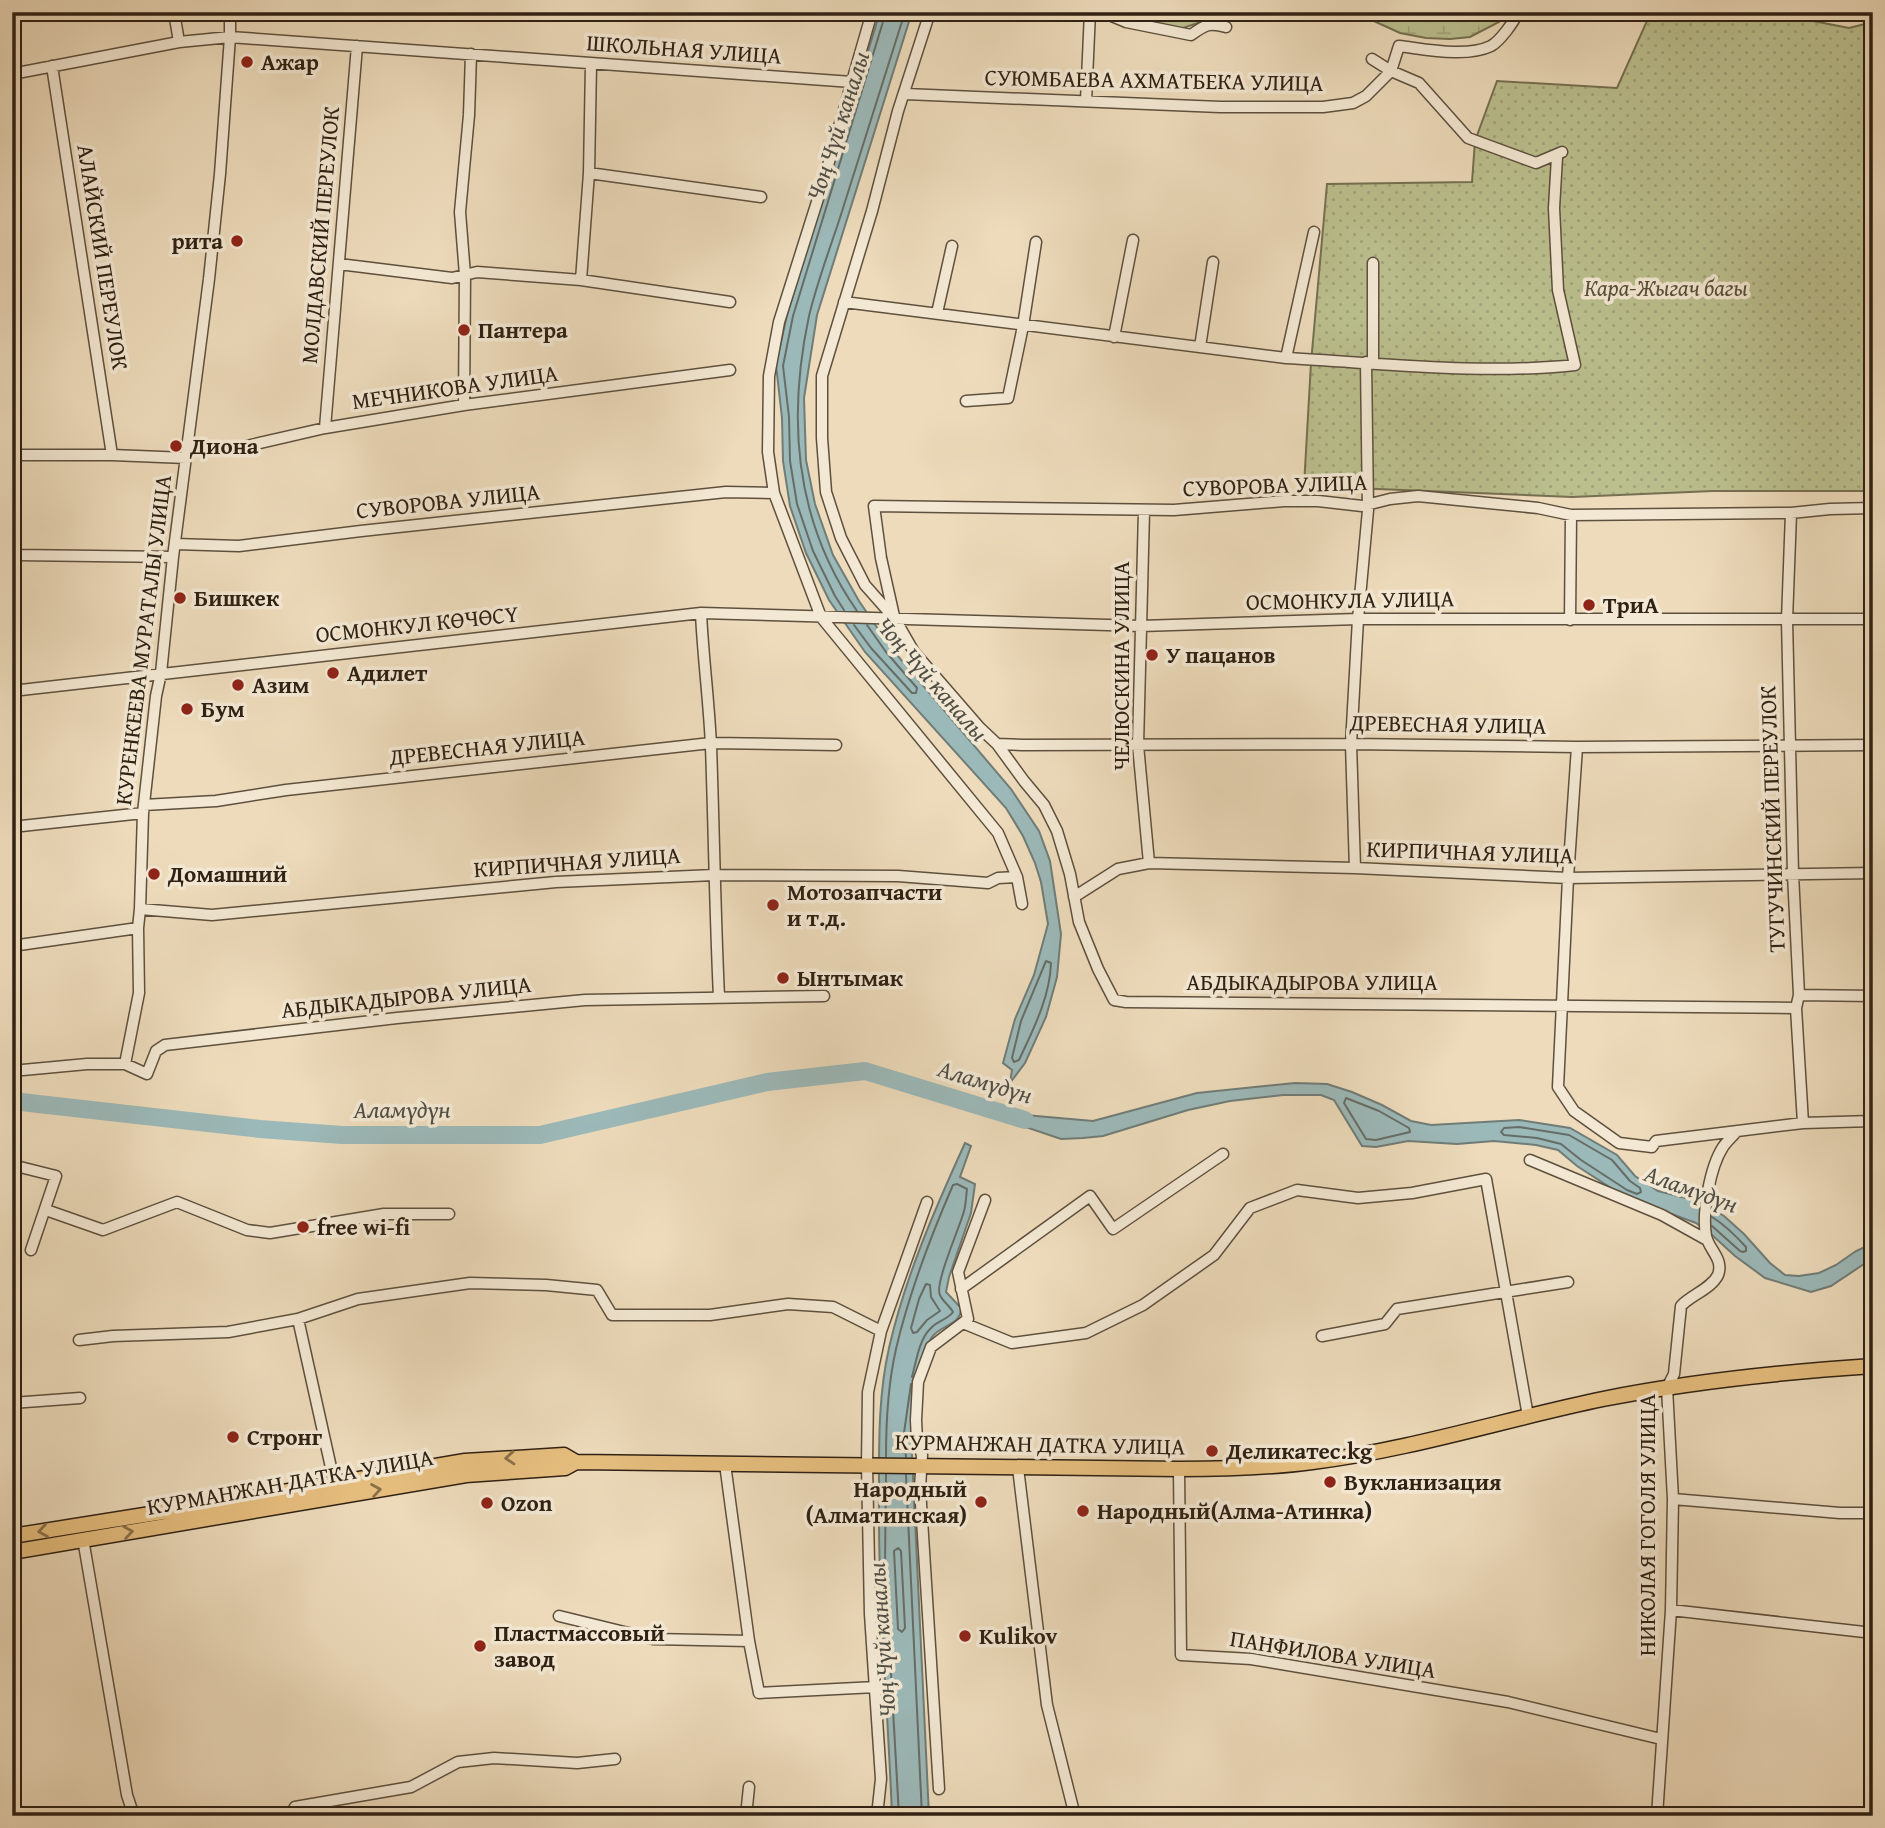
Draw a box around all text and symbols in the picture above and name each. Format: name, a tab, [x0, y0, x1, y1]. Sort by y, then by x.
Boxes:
street label: ШКОЛЬНАЯ УЛИЦА	[585, 25, 783, 72]
place label: Ажар	[261, 45, 319, 78]
water label: Чоң Чүй каналы	[797, 46, 878, 205]
marker: Ажар	[239, 54, 255, 70]
street label: СУЮМБАЕВА АХМАТБЕКА УЛИЦА	[984, 60, 1324, 99]
street label: МОЛДАВСКИЙ ПЕРЕУЛОК	[292, 105, 347, 365]
street label: АЛАЙСКИЙ ПЕРЕУЛОК	[69, 142, 138, 372]
place label: рита	[171, 224, 223, 257]
marker: рита	[229, 233, 245, 249]
park label: Кара-Жыгач багы	[1584, 271, 1748, 304]
place label: Пантера	[478, 313, 568, 346]
marker: Пантера	[456, 322, 472, 338]
street label: МЕЧНИКОВА УЛИЦА	[350, 356, 560, 417]
place label: Диона	[189, 429, 259, 462]
marker: Диона	[168, 438, 184, 454]
street label: СУВОРОВА УЛИЦА	[1182, 465, 1368, 504]
street label: КУРЕНКЕЕВА МУРАТАЛЫ УЛИЦА	[106, 473, 179, 807]
street label: СУВОРОВА УЛИЦА	[354, 474, 542, 527]
street label: ЧЕЛЮСКИНА УЛИЦА	[1104, 561, 1137, 771]
place label: Бишкек	[194, 581, 280, 614]
street label: ОСМОНКУЛА УЛИЦА	[1246, 581, 1455, 618]
place label: ТриА	[1603, 588, 1659, 621]
marker: Бишкек	[172, 590, 188, 606]
street label: ОСМОНКУЛ КӨЧӨСҮ	[314, 596, 520, 651]
marker: ТриА	[1581, 597, 1597, 613]
water label: Чоң Чүй каналы	[868, 609, 997, 749]
place label: У пацанов	[1166, 638, 1276, 671]
marker: У пацанов	[1144, 647, 1160, 663]
place label: Адилет	[347, 656, 428, 689]
marker: Адилет	[325, 665, 341, 681]
place label: Азим	[252, 668, 309, 701]
marker: Азим	[230, 677, 246, 693]
street label: ТУГУЧИНСКИЙ ПЕРЕУЛОК	[1750, 685, 1793, 953]
place label: Бум	[201, 692, 245, 725]
marker: Бум	[179, 701, 195, 717]
street label: ДРЕВЕСНАЯ УЛИЦА	[1348, 705, 1547, 742]
street label: ДРЕВЕСНАЯ УЛИЦА	[386, 720, 586, 773]
street label: КИРПИЧНАЯ УЛИЦА	[1366, 831, 1574, 872]
street label: КИРПИЧНАЯ УЛИЦА	[473, 838, 681, 885]
place label: Домашний	[167, 857, 287, 890]
marker: Домашний	[146, 866, 162, 882]
place label: Мотозапчасти и т.д.	[787, 875, 942, 934]
marker: Мотозапчасти и т.д.	[765, 897, 781, 913]
place label: Ынтымак	[797, 961, 904, 994]
street label: АБДЫКАДЫРОВА УЛИЦА	[1186, 965, 1438, 998]
street label: АБДЫКАДЫРОВА УЛИЦА	[279, 967, 533, 1026]
marker: Ынтымак	[775, 970, 791, 986]
water label: Аламүдүн	[933, 1050, 1037, 1112]
water label: Аламүдүн	[352, 1092, 451, 1127]
water label: Аламүдүн	[1639, 1155, 1743, 1222]
place label: free wi-fi	[317, 1210, 410, 1243]
marker: free wi-fi	[295, 1219, 311, 1235]
street label: НИКОЛАЯ ГОГОЛЯ УЛИЦА	[1630, 1394, 1663, 1656]
place label: Стронг	[247, 1420, 323, 1453]
street label: КУРМАНЖАН ДАТКА УЛИЦА	[895, 1424, 1185, 1463]
marker: Стронг	[225, 1429, 241, 1445]
place label: Деликатес.kg	[1225, 1434, 1373, 1467]
street label: КУРМАНЖАН ДАТКА УЛИЦА	[144, 1440, 436, 1523]
marker: Деликатес.kg	[1204, 1443, 1220, 1459]
one-way arrow	[504, 1450, 515, 1465]
place label: Вукланизация	[1344, 1465, 1501, 1498]
place label: Народный (Алматинская)	[805, 1472, 967, 1531]
marker: Вукланизация	[1322, 1474, 1338, 1490]
one-way arrow	[370, 1483, 382, 1498]
place label: Ozon	[501, 1486, 553, 1519]
marker: Народный (Алматинская)	[973, 1494, 989, 1510]
place label: Народный(Алма-Атинка)	[1097, 1494, 1372, 1527]
marker: Ozon	[479, 1495, 495, 1511]
marker: Народный(Алма-Атинка)	[1075, 1503, 1091, 1519]
one-way arrow	[37, 1523, 49, 1538]
one-way arrow	[122, 1525, 134, 1540]
water label: Чоң Чүй каналы	[859, 1561, 904, 1719]
place label: Пластмассовый завод	[494, 1616, 665, 1675]
place label: Kulikov	[979, 1619, 1057, 1652]
street label: ПАНФИЛОВА УЛИЦА	[1228, 1621, 1438, 1686]
marker: Kulikov	[957, 1628, 973, 1644]
marker: Пластмассовый завод	[472, 1638, 488, 1654]

